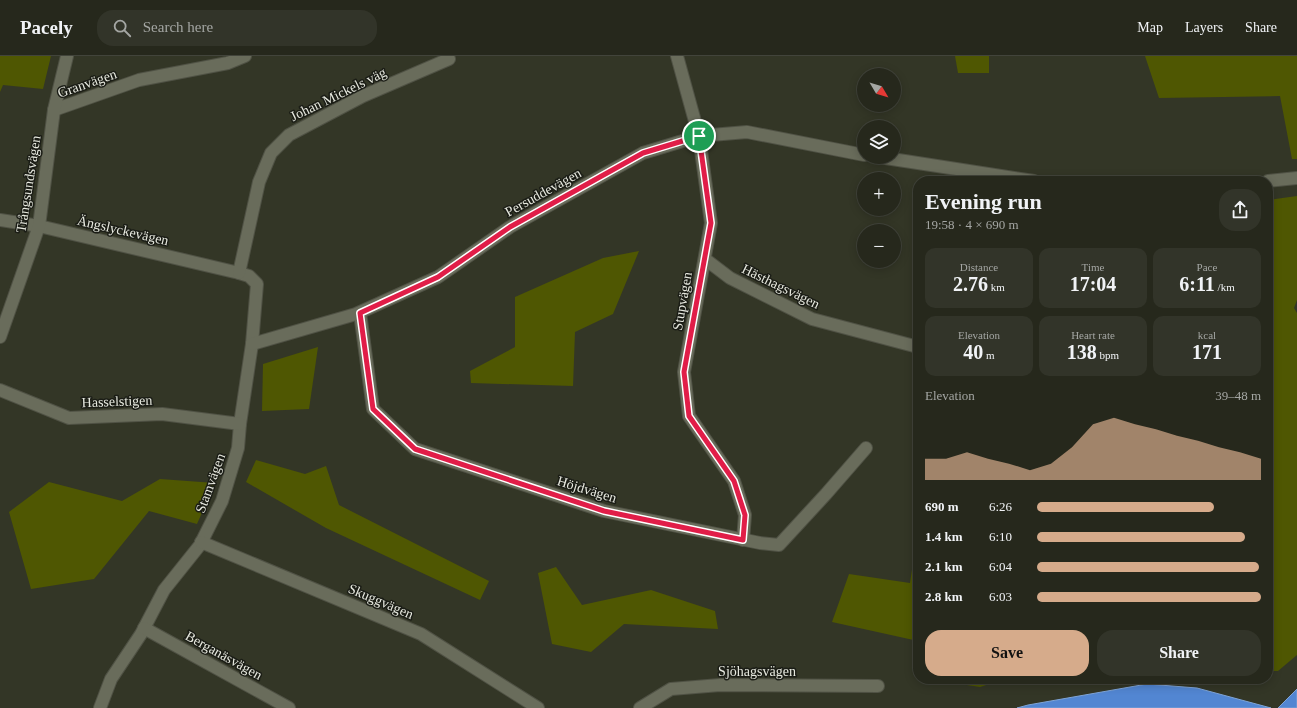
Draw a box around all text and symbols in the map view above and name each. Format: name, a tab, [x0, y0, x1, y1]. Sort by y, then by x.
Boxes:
search box	[97, 10, 377, 46]
text: Pacely	[20, 17, 73, 38]
icon: search	[111, 17, 133, 39]
text: Search here	[143, 19, 213, 35]
text: Map	[1137, 20, 1163, 35]
text: Layers	[1185, 20, 1223, 35]
text: Share	[1245, 20, 1277, 35]
street label: Johan Mickels väg	[288, 65, 389, 124]
street label: Granvägen	[56, 66, 119, 101]
north arrow	[857, 68, 901, 112]
map controls	[857, 68, 901, 268]
pin	[682, 119, 716, 153]
button: layers	[857, 120, 901, 164]
icon: arrive	[688, 125, 710, 147]
street label: Trångsundsvägen	[13, 134, 44, 234]
street label: Persuddevägen	[503, 165, 584, 220]
button: +	[857, 172, 901, 216]
text: Evening run	[925, 189, 1042, 214]
button: share	[1219, 189, 1261, 231]
street label: Ängslyckevägen	[76, 212, 170, 248]
text: 19:58 · 4 × 690 m	[925, 217, 1019, 232]
button: −	[857, 224, 901, 268]
street label: Hästhagsvägen	[739, 261, 822, 312]
text: Distance	[960, 261, 998, 273]
text: Time	[1082, 261, 1104, 273]
text: Pace	[1197, 261, 1217, 273]
street label: Stupvägen	[670, 271, 695, 331]
text: 2.76	[953, 273, 988, 295]
text: 17:04	[1070, 273, 1116, 295]
text: 6:11	[1179, 273, 1215, 295]
text: km	[988, 281, 1005, 293]
text: /km	[1215, 281, 1235, 293]
text: Elevation	[958, 329, 1000, 341]
text: Heart rate	[1071, 329, 1115, 341]
text: kcal	[1198, 329, 1216, 341]
text: 40	[963, 341, 983, 363]
text: 138	[1067, 341, 1097, 363]
text: 171	[1192, 341, 1222, 363]
text: m	[983, 349, 995, 361]
text: bpm	[1097, 349, 1119, 361]
text: Elevation	[925, 388, 975, 403]
text: 39–48 m	[1215, 388, 1261, 403]
street label: Hasselstigen	[81, 393, 153, 410]
street label: Stamvägen	[193, 451, 228, 515]
street label: Höjdvägen	[555, 473, 618, 506]
text: 690 m	[925, 499, 959, 514]
text: 6:26	[989, 499, 1012, 514]
text: 1.4 km	[925, 529, 963, 544]
text: 6:10	[989, 529, 1012, 544]
text: 2.1 km	[925, 559, 963, 574]
text: 6:04	[989, 559, 1012, 574]
street label: Skuggvägen	[346, 581, 416, 622]
text: 2.8 km	[925, 589, 963, 604]
text: 6:03	[989, 589, 1012, 604]
street label: Berganäsvägen	[183, 628, 265, 683]
button: Save	[925, 630, 1089, 676]
button: Share	[1097, 630, 1261, 676]
street label: Sjöhagsvägen	[718, 664, 796, 679]

